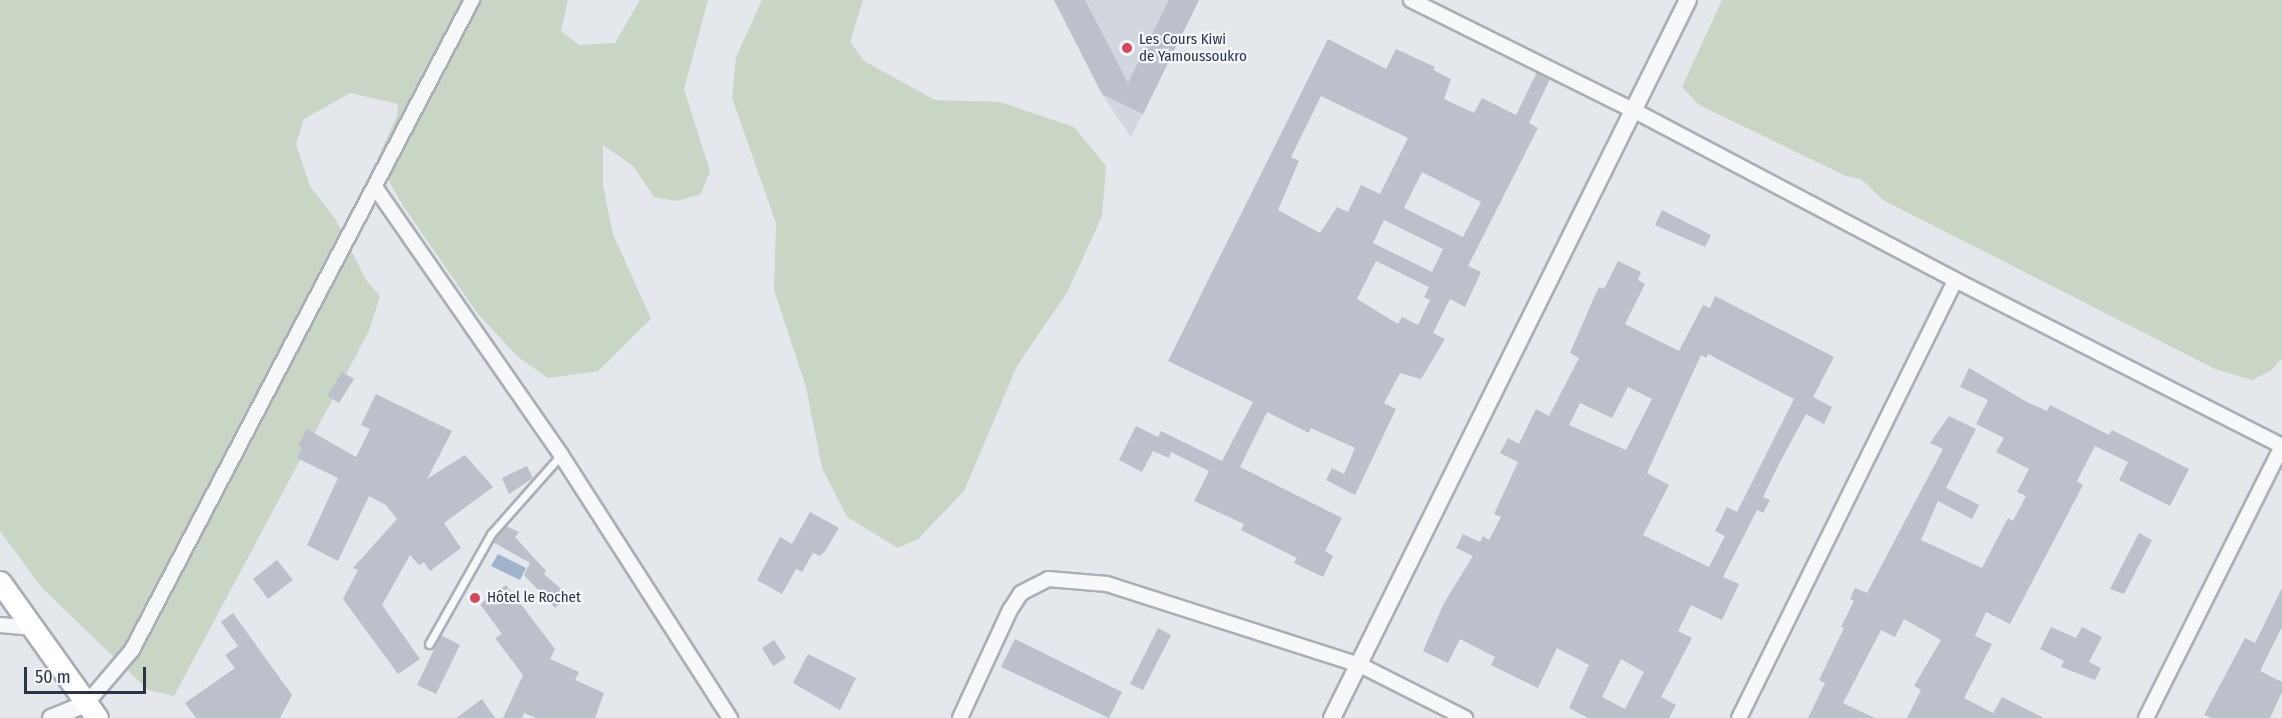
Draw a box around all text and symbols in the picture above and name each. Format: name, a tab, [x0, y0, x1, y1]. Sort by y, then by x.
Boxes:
place label: Les Cours Kiwi de Yamoussoukro	[1139, 30, 1247, 65]
marker: Les Cours Kiwi de Yamoussoukro	[1120, 41, 1134, 55]
place label: Hôtel le Rochet	[487, 589, 581, 607]
marker: Hôtel le Rochet	[468, 591, 482, 605]
scale bar	[27, 655, 148, 693]
text: 50 m	[35, 666, 71, 688]

